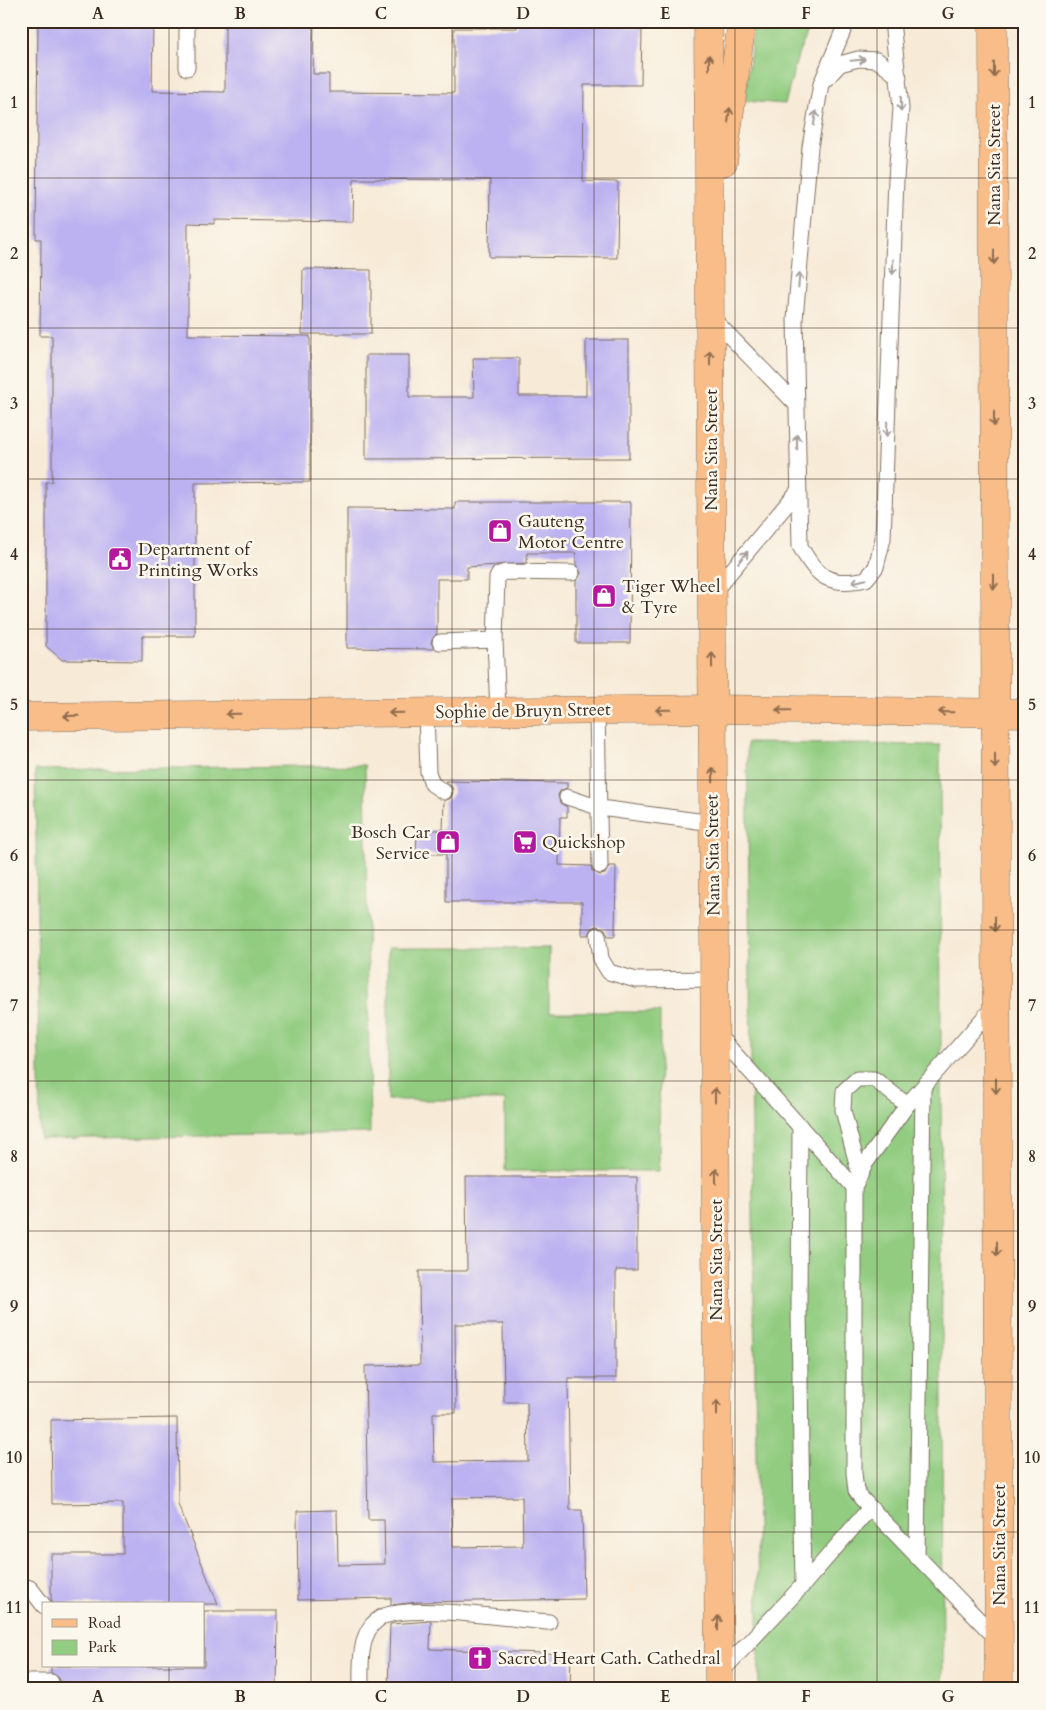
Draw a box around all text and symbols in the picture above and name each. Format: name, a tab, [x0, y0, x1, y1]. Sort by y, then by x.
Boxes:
text: A	[92, 3, 104, 25]
text: B	[234, 3, 246, 25]
text: C	[375, 3, 387, 25]
text: D	[516, 3, 530, 25]
text: E	[660, 3, 670, 25]
text: F	[801, 3, 811, 25]
text: G	[941, 3, 955, 25]
one-way arrow	[704, 54, 713, 70]
one-way arrow	[849, 56, 865, 65]
one-way arrow	[989, 62, 999, 78]
text: 1	[10, 92, 18, 114]
text: 1	[1028, 92, 1036, 114]
one-way arrow	[896, 96, 906, 112]
street label: Nana Sita Street	[982, 104, 1007, 226]
one-way arrow	[725, 108, 735, 124]
one-way arrow	[810, 111, 820, 127]
text: 2	[10, 243, 18, 265]
text: 2	[1028, 243, 1036, 265]
one-way arrow	[989, 248, 999, 264]
one-way arrow	[888, 258, 897, 274]
one-way arrow	[794, 272, 804, 288]
one-way arrow	[705, 350, 715, 366]
street label: Nana Sita Street	[699, 389, 724, 511]
text: 3	[10, 393, 18, 415]
text: 3	[1028, 393, 1036, 415]
one-way arrow	[989, 410, 999, 427]
one-way arrow	[882, 420, 892, 437]
one-way arrow	[792, 435, 802, 451]
place label: Gauteng Motor Centre	[518, 509, 624, 555]
shop icon: Gauteng Motor Centre	[487, 518, 513, 544]
place label: Department of Printing Works	[138, 537, 258, 583]
text: 4	[10, 544, 18, 566]
text: 4	[1028, 544, 1036, 566]
public building icon: Department of Printing Works	[107, 546, 133, 572]
one-way arrow	[737, 551, 748, 564]
one-way arrow	[989, 573, 999, 589]
place label: Tiger Wheel & Tyre	[622, 574, 721, 620]
one-way arrow	[851, 577, 867, 586]
shop icon: Tiger Wheel & Tyre	[591, 583, 617, 609]
one-way arrow	[707, 653, 717, 669]
text: 5	[10, 694, 18, 716]
text: 5	[1028, 694, 1036, 716]
street label: Sophie de Bruyn Street	[435, 697, 611, 725]
one-way arrow	[655, 705, 672, 715]
one-way arrow	[775, 705, 792, 715]
one-way arrow	[938, 707, 954, 717]
one-way arrow	[388, 708, 404, 717]
one-way arrow	[226, 709, 242, 719]
one-way arrow	[63, 711, 80, 721]
one-way arrow	[990, 753, 1000, 769]
one-way arrow	[708, 767, 718, 783]
street label: Nana Sita Street	[699, 794, 727, 916]
place label: Bosch Car Service	[351, 820, 430, 866]
shop icon: Bosch Car Service	[435, 829, 461, 855]
supermarket icon: Quickshop	[512, 829, 538, 855]
place label: Quickshop	[542, 830, 626, 855]
text: 6	[10, 845, 18, 867]
text: 6	[1028, 845, 1036, 867]
one-way arrow	[990, 916, 1000, 932]
text: 7	[10, 995, 18, 1017]
text: 7	[1028, 995, 1036, 1017]
one-way arrow	[991, 1078, 1001, 1094]
one-way arrow	[710, 1087, 720, 1103]
text: 8	[10, 1146, 18, 1168]
text: 8	[1028, 1146, 1036, 1168]
one-way arrow	[711, 1168, 721, 1184]
street label: Nana Sita Street	[704, 1199, 729, 1321]
one-way arrow	[992, 1240, 1002, 1257]
text: 9	[10, 1296, 18, 1318]
text: 9	[1028, 1296, 1036, 1318]
one-way arrow	[712, 1400, 722, 1416]
text: 10	[6, 1447, 22, 1469]
text: 10	[1024, 1447, 1040, 1469]
street label: Nana Sita Street	[987, 1484, 1012, 1606]
text: 11	[6, 1597, 22, 1619]
text: 11	[1024, 1597, 1040, 1619]
legend	[42, 1602, 205, 1668]
text: Road	[88, 1613, 121, 1633]
one-way arrow	[713, 1615, 723, 1631]
text: Park	[88, 1637, 117, 1657]
church icon: Sacred Heart Cath. Cathedral	[467, 1645, 493, 1671]
place label: Sacred Heart Cath. Cathedral	[498, 1646, 721, 1671]
text: A	[92, 1686, 104, 1708]
text: B	[234, 1686, 246, 1708]
text: C	[375, 1686, 387, 1708]
text: D	[516, 1686, 530, 1708]
text: E	[660, 1686, 670, 1708]
text: F	[801, 1686, 811, 1708]
text: G	[941, 1686, 955, 1708]

